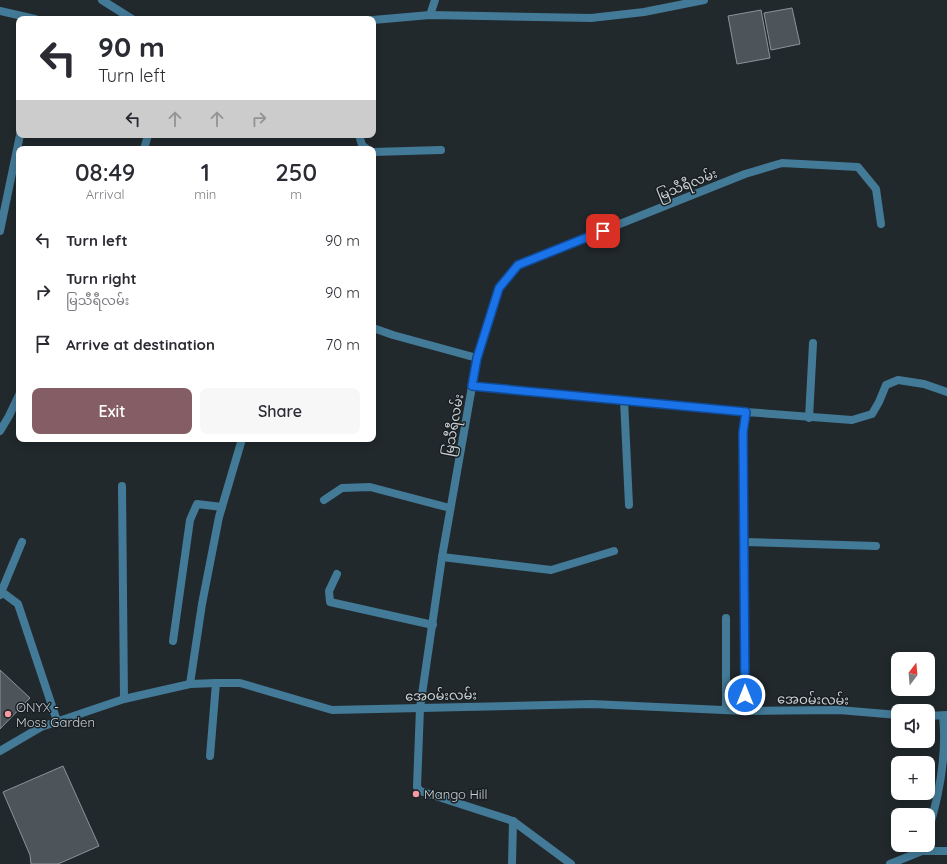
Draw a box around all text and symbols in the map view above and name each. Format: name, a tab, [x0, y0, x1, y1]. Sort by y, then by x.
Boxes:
text: 90 m	[98, 29, 165, 64]
icon: left	[32, 32, 84, 84]
text: Turn left	[98, 64, 166, 87]
icon: left	[122, 108, 144, 130]
icon: ahead	[164, 108, 186, 130]
icon: ahead	[206, 108, 228, 130]
icon: right	[248, 108, 270, 130]
text: 08:49	[75, 157, 135, 187]
text: 1	[201, 157, 210, 187]
text: 250	[275, 157, 317, 187]
street label: မြသီရီလမ်း	[655, 165, 720, 206]
text: Arrival	[86, 186, 125, 202]
text: min	[194, 186, 216, 202]
text: m	[290, 186, 302, 202]
pin	[586, 214, 620, 248]
icon: arrive	[592, 220, 614, 242]
icon: left	[32, 229, 54, 251]
text: Turn left	[66, 231, 128, 250]
text: 90 m	[325, 231, 360, 250]
text: Turn right	[66, 269, 137, 288]
icon: right	[32, 281, 54, 303]
text: 90 m	[325, 283, 360, 302]
text: မြသီရီလမ်း	[66, 292, 129, 308]
icon: arrive	[32, 333, 54, 355]
text: Arrive at destination	[66, 335, 215, 354]
text: 70 m	[326, 335, 360, 354]
button: Exit	[32, 388, 192, 434]
button: Share	[200, 388, 360, 434]
street label: မြသီရီလမ်း	[440, 392, 469, 458]
north arrow	[891, 652, 935, 696]
map controls	[891, 652, 935, 852]
position arrow	[724, 674, 766, 716]
street label: အေဝမ်းလမ်း	[405, 686, 477, 704]
street label: အေဝမ်းလမ်း	[777, 690, 849, 708]
place label: ONYX - Moss Garden	[16, 699, 95, 730]
button: sound	[891, 704, 935, 748]
marker: ONYX - Moss Garden	[3, 709, 13, 719]
button: +	[891, 756, 935, 800]
place label: Mango Hill	[424, 786, 488, 802]
marker: Mango Hill	[411, 789, 421, 799]
button: −	[891, 808, 935, 852]

